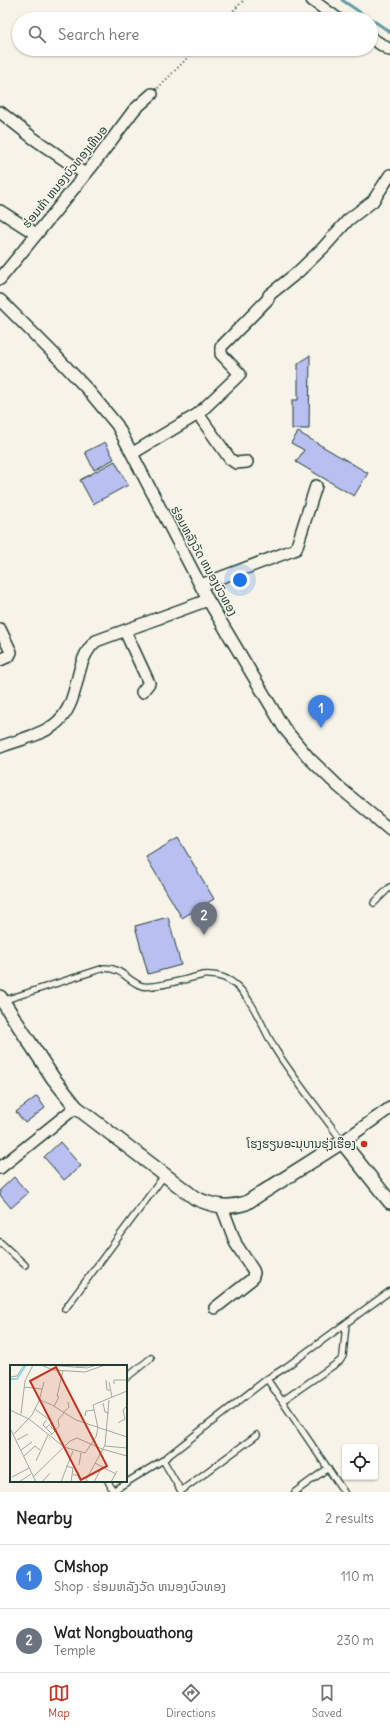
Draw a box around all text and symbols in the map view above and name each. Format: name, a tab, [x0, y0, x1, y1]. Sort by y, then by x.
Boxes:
search box	[12, 12, 378, 56]
icon: search	[26, 23, 48, 45]
text: Search here	[58, 25, 139, 44]
street label: ຮ່ອມຫ້າ ຫນອງບົວທອງເຫືນອ	[19, 122, 111, 231]
street label: ຮ່ອມຫລັງວັດ ຫນອງບົວທອງ	[168, 503, 241, 618]
your location	[230, 570, 250, 590]
pin: 1	[308, 695, 334, 728]
pin: 2	[191, 902, 217, 935]
place label: ໂຮງຮຽນອະນຸບານຮຸ່ງເຮືອງ	[246, 1136, 356, 1152]
marker: ໂຮງຮຽນອະນຸບານຮຸ່ງເຮືອງ	[359, 1139, 369, 1149]
inset map	[10, 1365, 127, 1482]
map controls	[342, 1444, 378, 1480]
button: locate	[342, 1444, 378, 1480]
text: Nearby	[16, 1507, 72, 1529]
text: 2 results	[325, 1510, 374, 1527]
text: CMshop	[54, 1557, 108, 1576]
text: 1	[26, 1568, 32, 1585]
text: 110 m	[341, 1568, 374, 1585]
text: Shop · ຮ່ອມຫລັງວັດ ຫນອງບົວທອງ	[54, 1578, 226, 1595]
text: Wat Nongbouathong	[54, 1623, 193, 1642]
text: 2	[25, 1632, 33, 1649]
text: 230 m	[336, 1632, 374, 1649]
text: Temple	[54, 1642, 96, 1659]
tab: Map	[48, 1682, 70, 1720]
tab: Directions	[166, 1682, 216, 1720]
tab: Saved	[312, 1682, 342, 1720]

